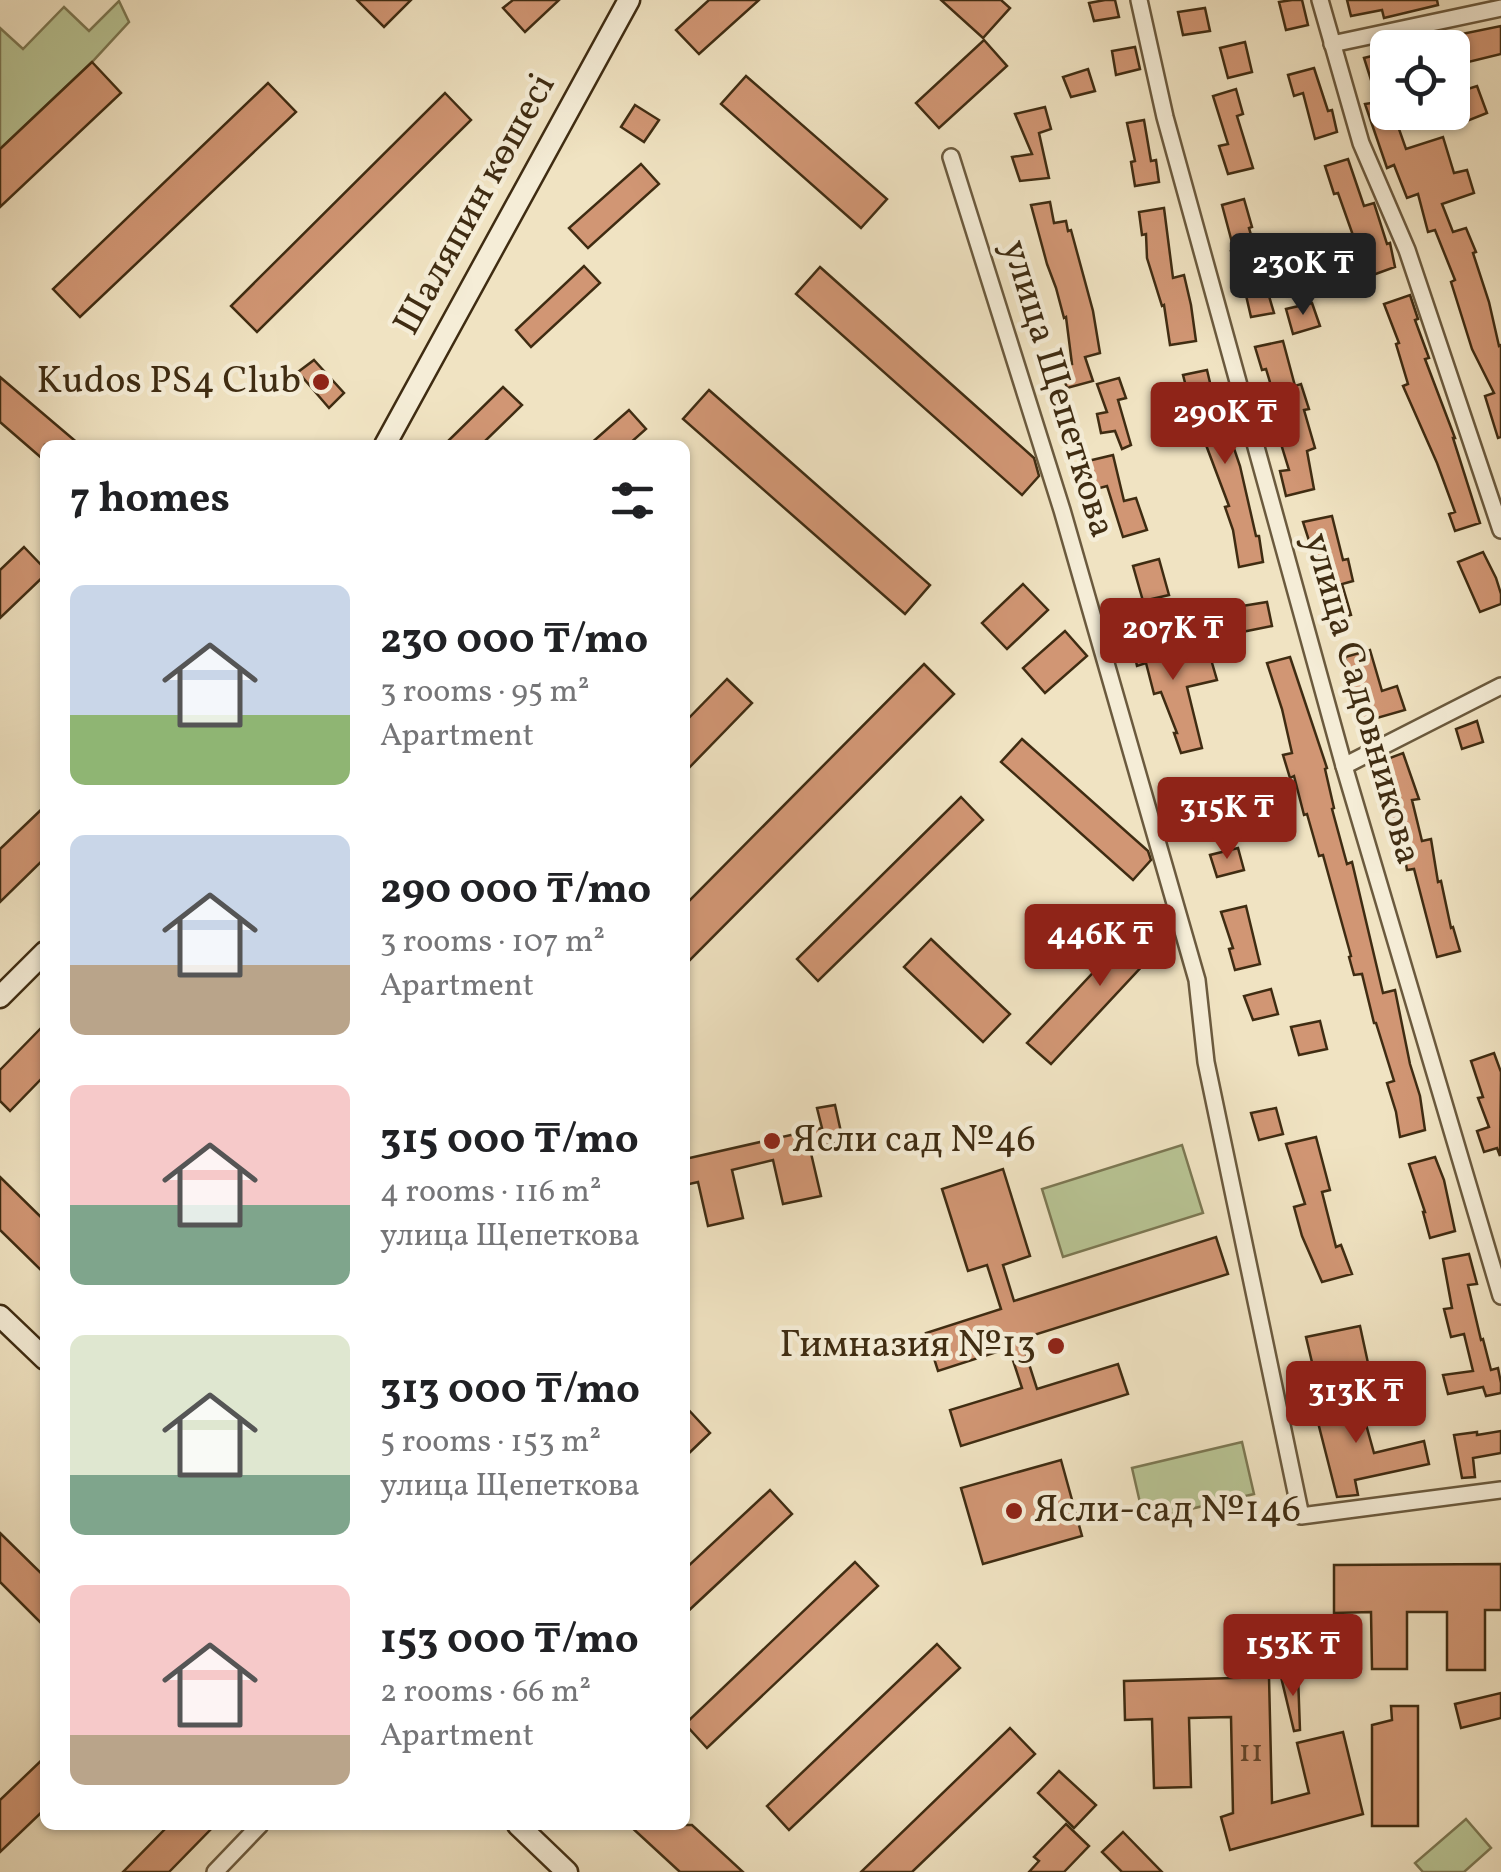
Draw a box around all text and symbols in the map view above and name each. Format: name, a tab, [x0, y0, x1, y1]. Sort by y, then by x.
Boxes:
map controls	[1370, 30, 1470, 130]
button: locate	[1370, 30, 1470, 130]
street label: Шаляпин көшесі	[382, 65, 570, 345]
pin: 230K ₸	[1222, 233, 1384, 318]
street label: улица Щепеткова	[987, 234, 1127, 544]
text: 230K ₸	[1252, 243, 1354, 287]
place label: Kudos PS4 Club	[37, 356, 301, 409]
marker: Kudos PS4 Club	[310, 371, 332, 393]
pin: 290K ₸	[1144, 382, 1306, 467]
text: 290K ₸	[1173, 392, 1277, 436]
text: 7 homes	[70, 471, 230, 530]
icon: filters	[605, 473, 660, 528]
street label: улица Садовникова	[1288, 527, 1434, 871]
pin: 207K ₸	[1092, 598, 1254, 683]
text: 207K ₸	[1122, 608, 1224, 652]
text: 230 000 ₸/mo	[380, 612, 648, 671]
icon: home	[150, 625, 270, 745]
text: 3 rooms · 95 m²	[380, 671, 590, 715]
text: Apartment	[380, 715, 534, 759]
pin: 315K ₸	[1146, 777, 1308, 862]
text: 315K ₸	[1179, 787, 1275, 831]
text: 290 000 ₸/mo	[380, 862, 651, 921]
icon: home	[150, 875, 270, 995]
pin: 446K ₸	[1019, 904, 1181, 989]
text: 446K ₸	[1047, 914, 1153, 958]
text: 3 rooms · 107 m²	[380, 921, 605, 965]
text: Apartment	[380, 965, 534, 1009]
text: 315 000 ₸/mo	[380, 1112, 639, 1171]
place label: Ясли сад №46	[792, 1115, 1036, 1168]
icon: home	[150, 1125, 270, 1245]
marker: Ясли сад №46	[761, 1130, 783, 1152]
text: 4 rooms · 116 m²	[380, 1171, 602, 1215]
text: улица Щепеткова	[380, 1215, 640, 1259]
place label: Гимназия №13	[779, 1320, 1036, 1373]
marker: Гимназия №13	[1045, 1335, 1067, 1357]
pin: 313K ₸	[1275, 1361, 1437, 1446]
text: 313 000 ₸/mo	[380, 1362, 640, 1421]
text: 313K ₸	[1308, 1371, 1404, 1415]
icon: home	[150, 1375, 270, 1495]
text: 5 rooms · 153 m²	[380, 1421, 601, 1465]
text: улица Щепеткова	[380, 1465, 640, 1509]
place label: Ясли-сад №146	[1034, 1485, 1301, 1538]
marker: Ясли-сад №146	[1003, 1500, 1025, 1522]
text: 153 000 ₸/mo	[380, 1612, 639, 1671]
pin: 153K ₸	[1212, 1614, 1374, 1699]
text: 153K ₸	[1245, 1624, 1341, 1668]
icon: home	[150, 1625, 270, 1745]
text: 2 rooms · 66 m²	[380, 1671, 591, 1715]
text: Apartment	[380, 1715, 534, 1759]
house number: 11	[1239, 1731, 1263, 1775]

